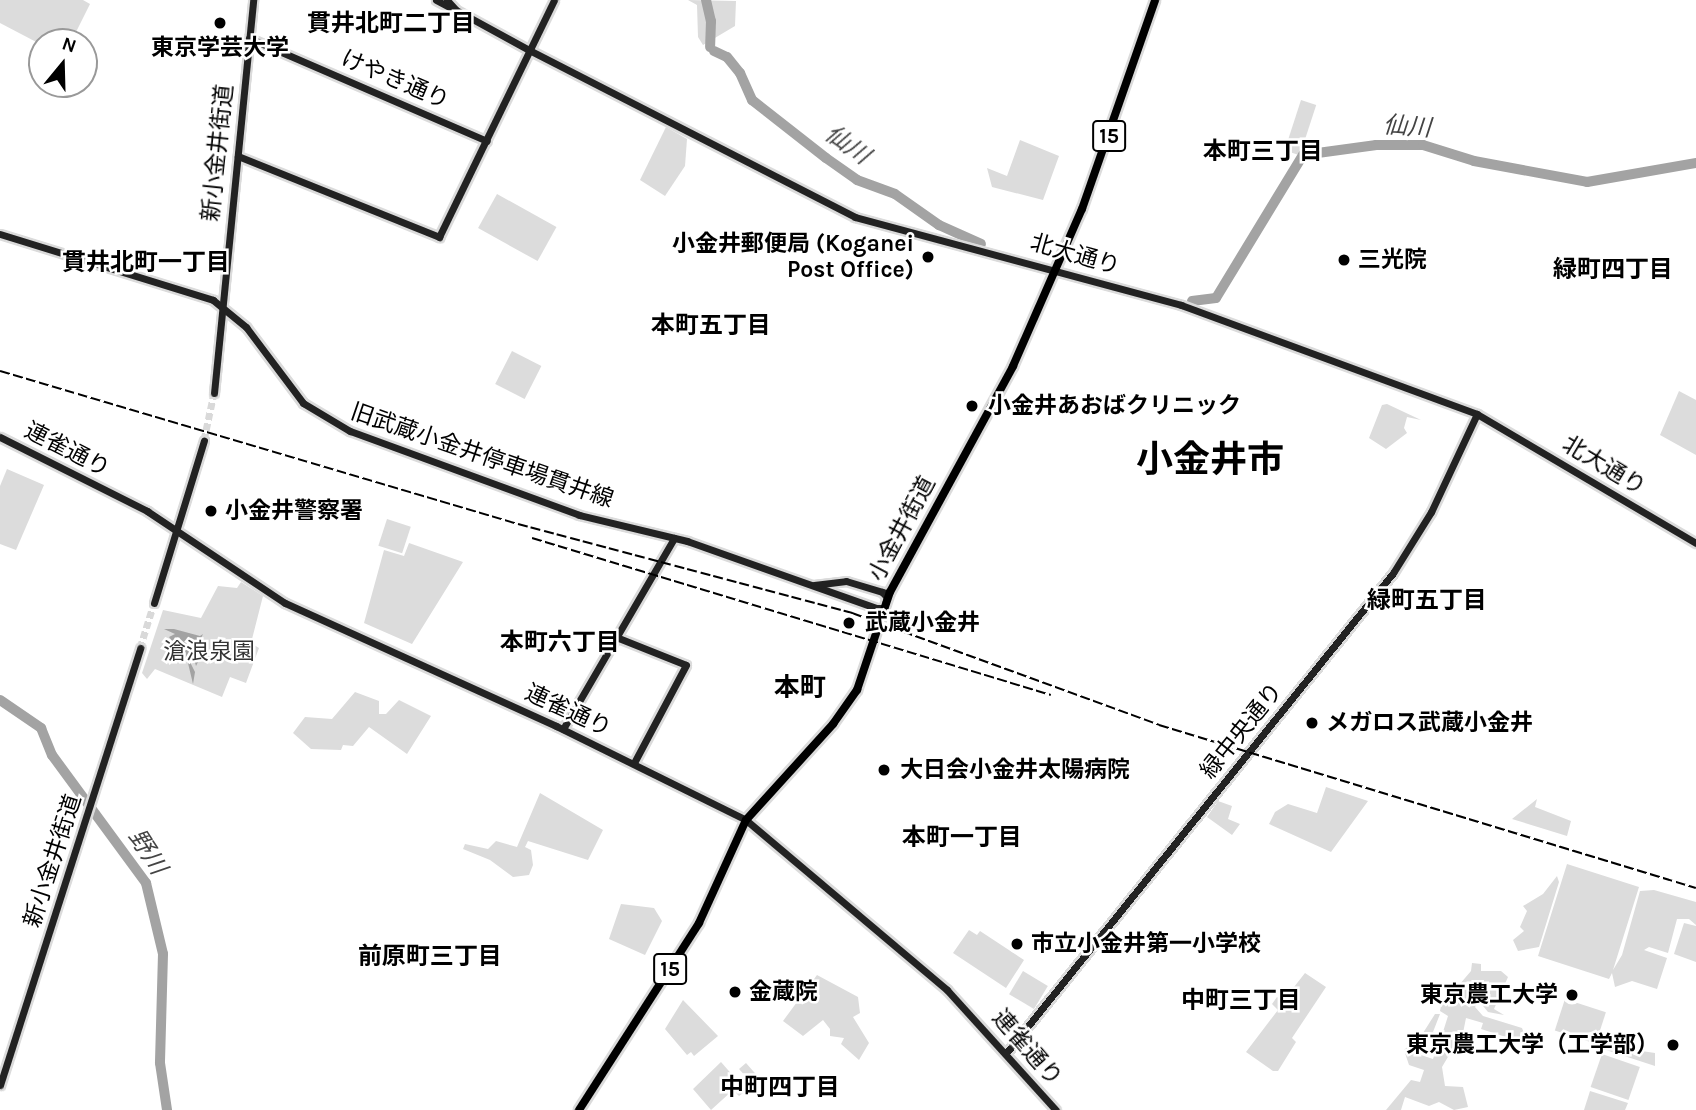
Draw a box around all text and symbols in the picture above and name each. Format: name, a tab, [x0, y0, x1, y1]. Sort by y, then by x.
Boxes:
district label: 貫井北町二丁目	[307, 10, 475, 38]
marker: 東京学芸大学	[212, 15, 228, 31]
north arrow	[28, 28, 98, 98]
text: N	[59, 32, 79, 58]
place label: 東京学芸大学	[151, 34, 289, 62]
street label: けやき通り	[337, 45, 453, 115]
street label: 新小金井街道	[197, 83, 239, 223]
water label: 仙川	[1382, 111, 1432, 143]
road number: 15	[1092, 118, 1126, 154]
water label: 仙川	[819, 119, 875, 171]
district label: 本町三丁目	[1203, 138, 1323, 166]
street label: 北大通り	[1027, 229, 1123, 281]
place label: 小金井郵便局 (Koganei Post Office)	[672, 230, 914, 284]
place label: 三光院	[1358, 246, 1427, 274]
district label: 貫井北町一丁目	[62, 249, 230, 277]
marker: 小金井郵便局 (Koganei Post Office)	[920, 249, 936, 265]
marker: 三光院	[1336, 252, 1352, 268]
district label: 緑町四丁目	[1553, 256, 1673, 284]
district label: 本町五丁目	[651, 312, 771, 340]
place label: 小金井あおばクリニック	[988, 392, 1241, 420]
marker: 小金井あおばクリニック	[962, 396, 982, 416]
street label: 旧武蔵小金井停車場貫井線	[347, 398, 617, 514]
street label: 連雀通り	[20, 417, 114, 483]
street label: 北大通り	[1557, 430, 1651, 502]
district label: 小金井市	[1136, 438, 1284, 482]
street label: 小金井街道	[863, 472, 941, 586]
place label: 小金井警察署	[225, 497, 363, 525]
marker: 小金井警察署	[203, 503, 219, 519]
district label: 緑町五丁目	[1367, 587, 1487, 615]
place label: 武蔵小金井	[865, 609, 980, 637]
marker: 武蔵小金井	[839, 613, 859, 633]
district label: 本町六丁目	[500, 629, 620, 657]
park label: 滄浪泉園	[163, 638, 255, 666]
district label: 本町	[774, 672, 826, 704]
street label: 緑中央通り	[1195, 678, 1289, 784]
street label: 連雀通り	[520, 679, 616, 743]
place label: メガロス武蔵小金井	[1326, 709, 1533, 737]
marker: メガロス武蔵小金井	[1304, 715, 1320, 731]
place label: 大日会小金井太陽病院	[900, 756, 1130, 784]
marker: 大日会小金井太陽病院	[874, 760, 894, 780]
street label: 新小金井街道	[19, 791, 87, 931]
water label: 野川	[122, 824, 172, 880]
district label: 本町一丁目	[902, 824, 1022, 852]
place label: 市立小金井第一小学校	[1031, 930, 1261, 958]
marker: 市立小金井第一小学校	[1009, 936, 1025, 952]
district label: 前原町三丁目	[358, 943, 502, 971]
road number: 15	[652, 951, 688, 986]
place label: 金蔵院	[749, 978, 818, 1006]
place label: 東京農工大学	[1420, 981, 1558, 1009]
marker: 金蔵院	[727, 984, 743, 1000]
district label: 中町三丁目	[1181, 987, 1301, 1015]
marker: 東京農工大学	[1564, 987, 1580, 1003]
street label: 連雀通り	[986, 1004, 1068, 1092]
place label: 東京農工大学（工学部）	[1406, 1031, 1659, 1059]
marker: 東京農工大学（工学部）	[1665, 1037, 1681, 1053]
district label: 中町四丁目	[720, 1074, 840, 1102]

